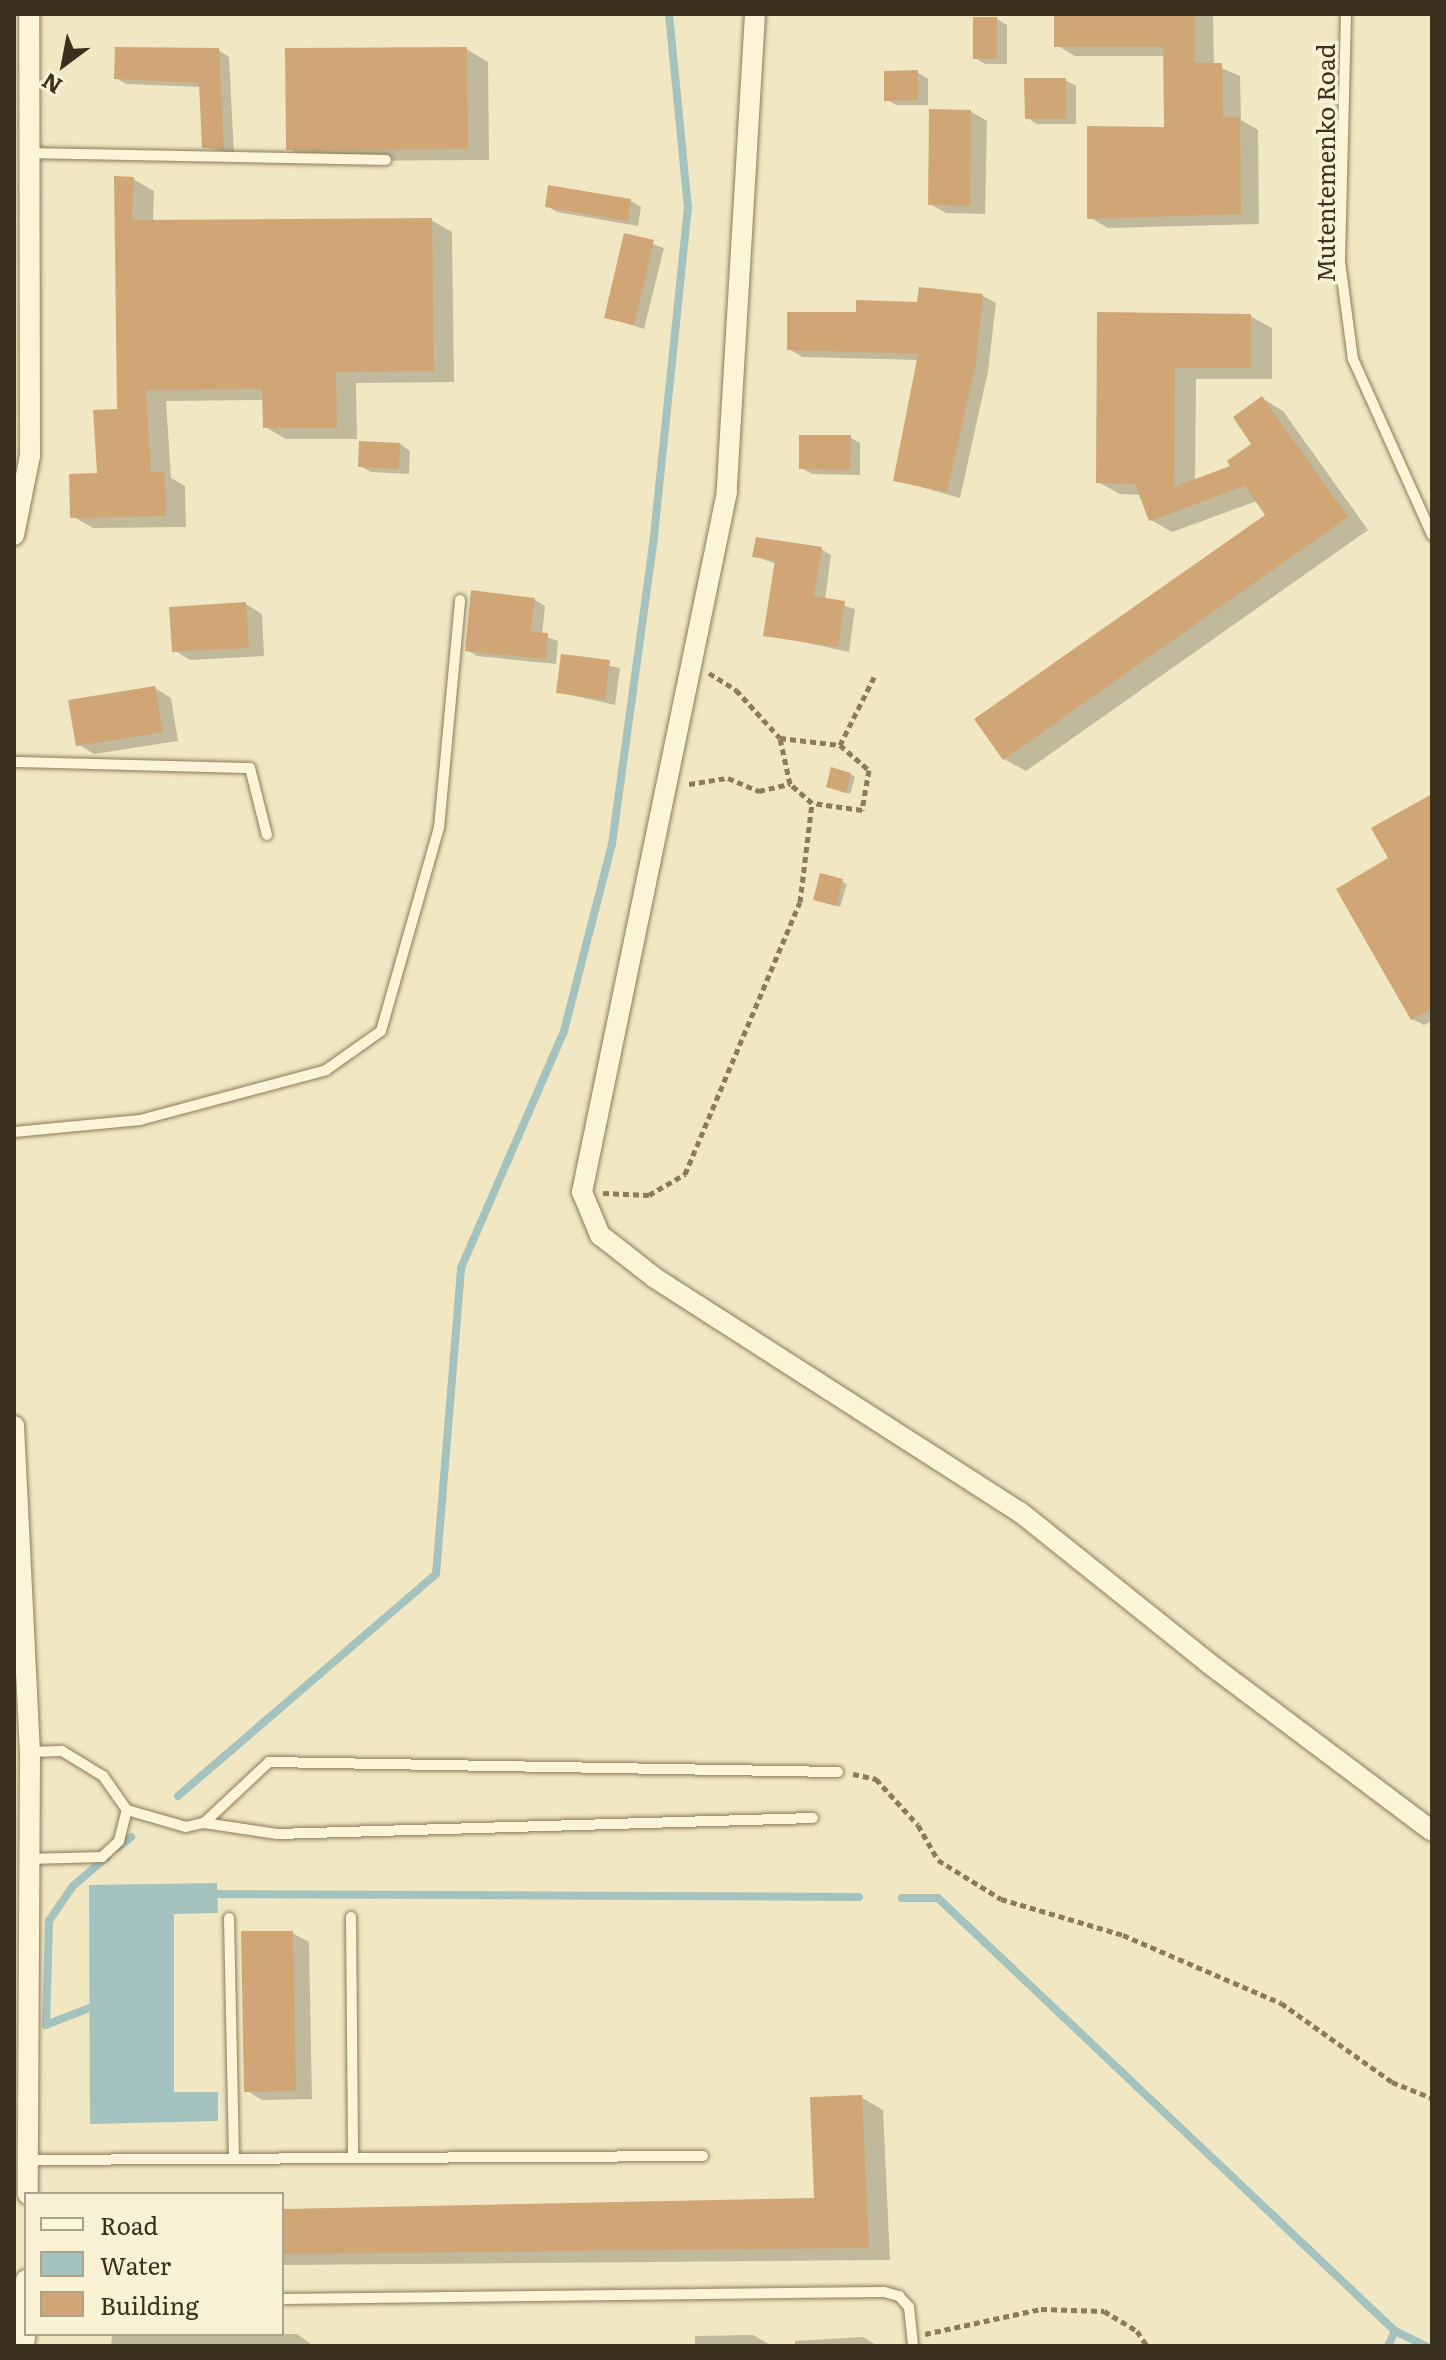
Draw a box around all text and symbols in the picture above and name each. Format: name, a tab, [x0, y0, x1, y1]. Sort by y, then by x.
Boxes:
north arrow	[24, 24, 104, 104]
street label: Mutentemenko Road	[1311, 44, 1339, 282]
text: N	[34, 66, 68, 104]
legend	[24, 2192, 284, 2336]
text: Road	[100, 2207, 158, 2242]
text: Water	[100, 2247, 171, 2282]
text: Building	[100, 2287, 199, 2322]

